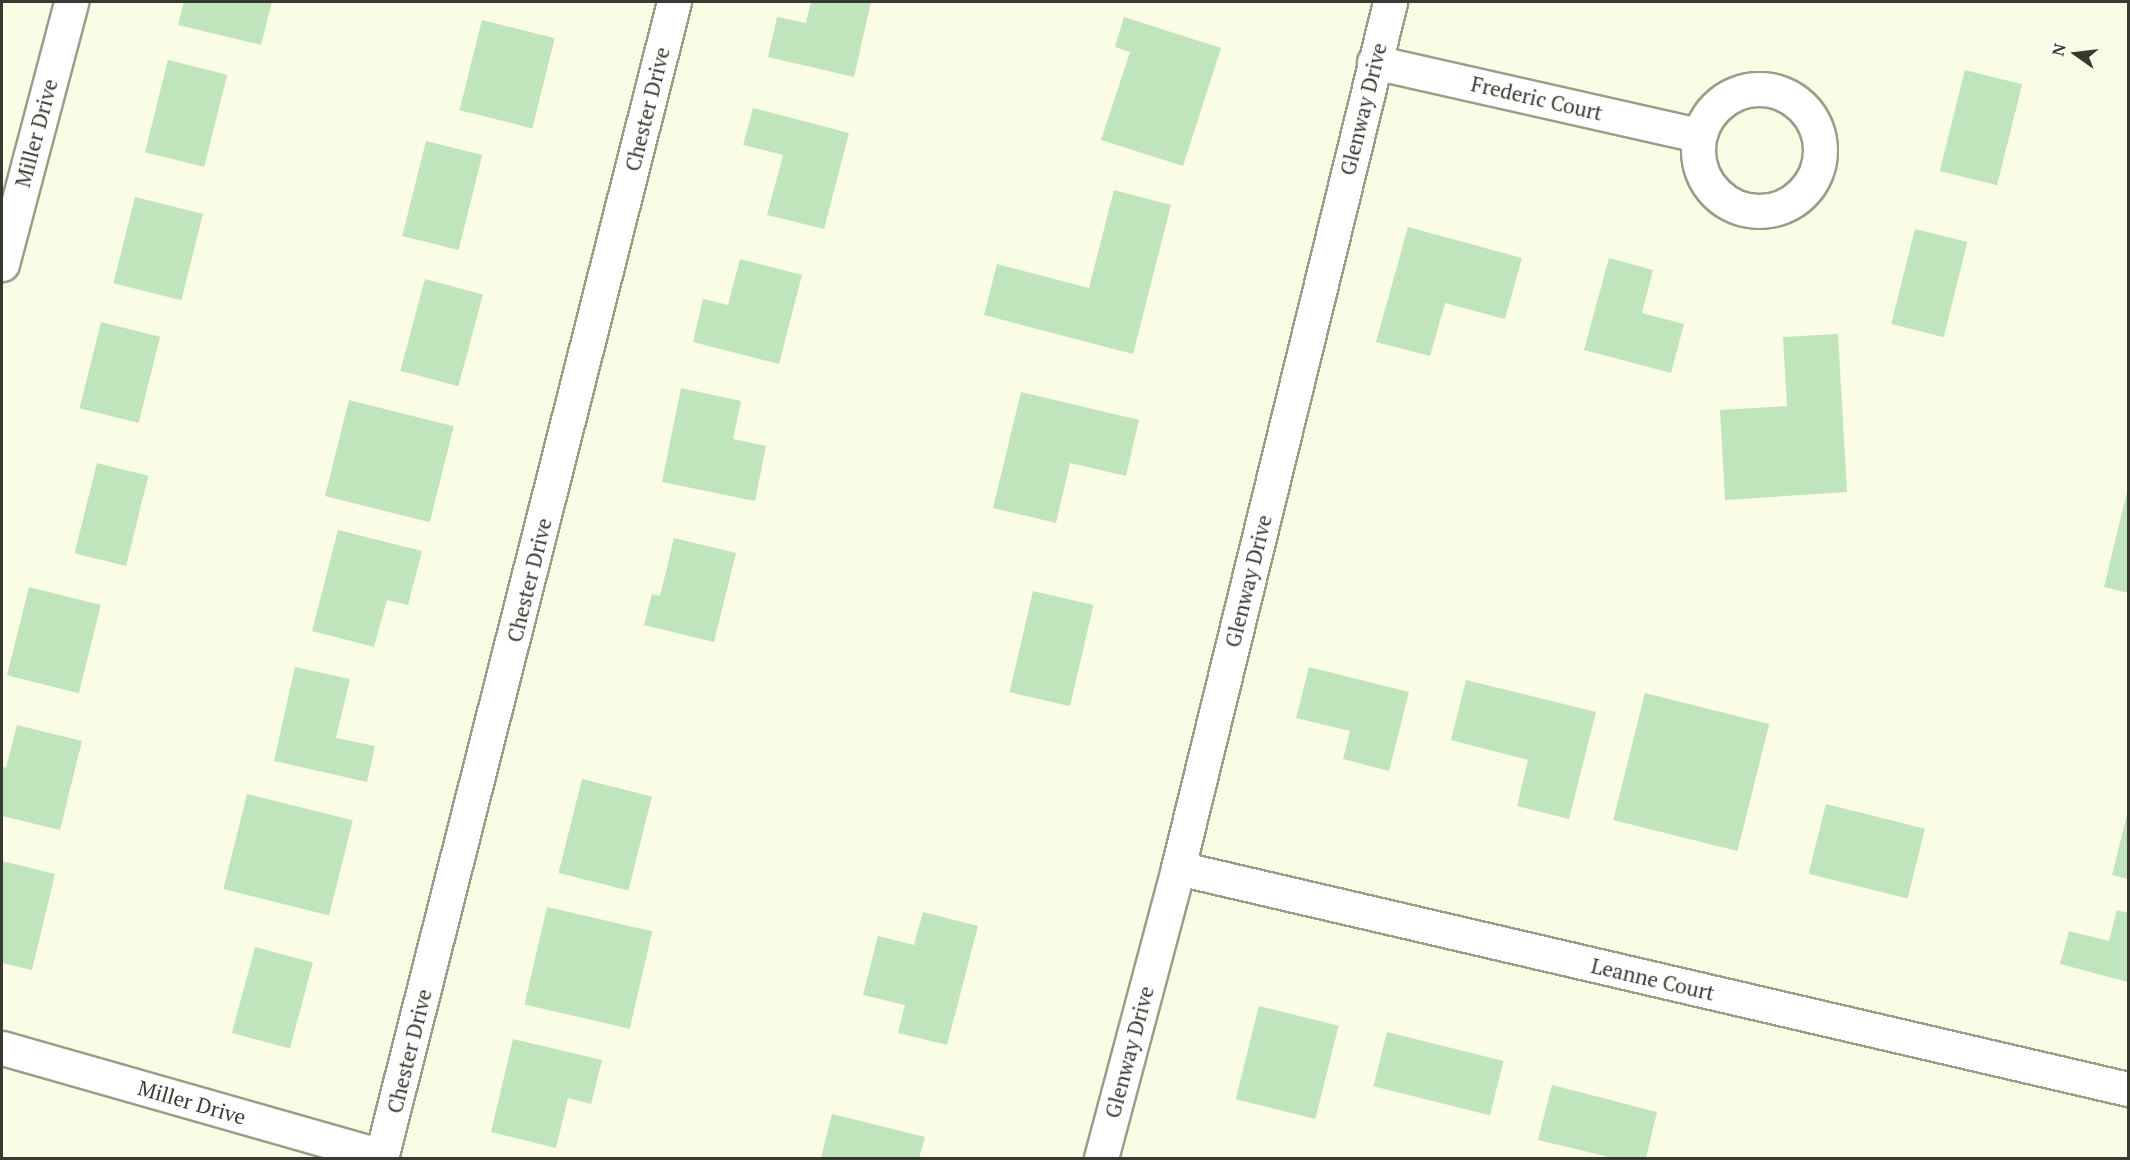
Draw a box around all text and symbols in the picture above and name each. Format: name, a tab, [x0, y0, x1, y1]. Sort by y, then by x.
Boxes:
north arrow	[2046, 24, 2106, 84]
street label: Glenway Drive	[1334, 40, 1392, 178]
text: N	[2046, 41, 2071, 58]
street label: Chester Drive	[619, 44, 675, 174]
street label: Frederic Court	[1469, 71, 1605, 125]
street label: Miller Drive	[9, 76, 63, 190]
street label: Glenway Drive	[1219, 512, 1277, 650]
street label: Chester Drive	[501, 515, 557, 645]
street label: Leanne Court	[1589, 953, 1717, 1005]
street label: Glenway Drive	[1099, 983, 1159, 1121]
street label: Chester Drive	[381, 986, 437, 1116]
street label: Miller Drive	[135, 1075, 249, 1129]

